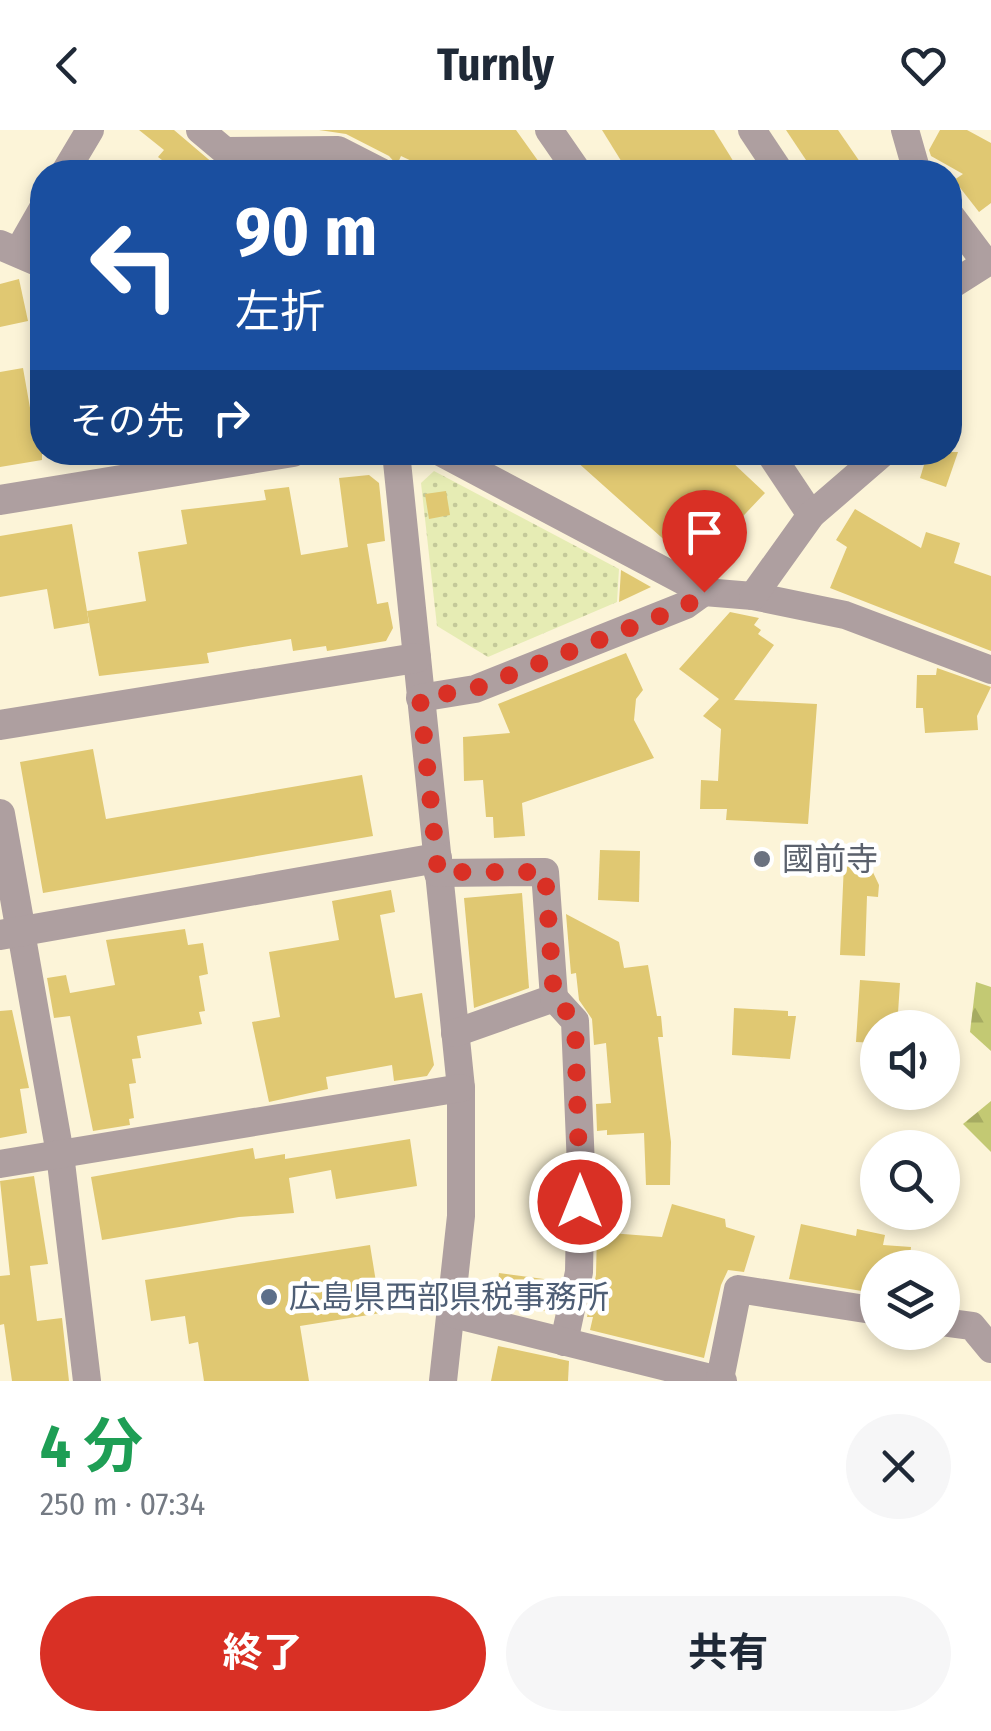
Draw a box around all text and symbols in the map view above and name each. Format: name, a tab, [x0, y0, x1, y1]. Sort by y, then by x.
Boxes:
icon: back	[40, 38, 95, 93]
text: Turnly	[437, 38, 554, 92]
icon: heart	[896, 38, 951, 93]
text: 90 m	[235, 190, 377, 274]
icon: left	[70, 200, 200, 330]
text: 左折	[235, 285, 325, 339]
icon: right	[204, 390, 259, 445]
text: その先	[70, 398, 184, 444]
pin	[662, 490, 747, 593]
icon: arrive	[677, 505, 732, 560]
place label: 國前寺	[782, 840, 878, 878]
marker: 國前寺	[751, 848, 773, 870]
map controls	[860, 1010, 960, 1350]
button: sound	[860, 1010, 960, 1110]
button: search	[860, 1130, 960, 1230]
position arrow	[528, 1150, 632, 1254]
button: layers	[860, 1250, 960, 1350]
place label: 広島県西部県税事務所	[289, 1278, 609, 1316]
marker: 広島県西部県税事務所	[258, 1286, 280, 1308]
text: 4 分	[40, 1411, 143, 1483]
button: close	[846, 1414, 951, 1519]
text: 250 m · 07:34	[40, 1485, 205, 1523]
button: 終了	[40, 1596, 486, 1711]
button: 共有	[506, 1596, 951, 1711]

